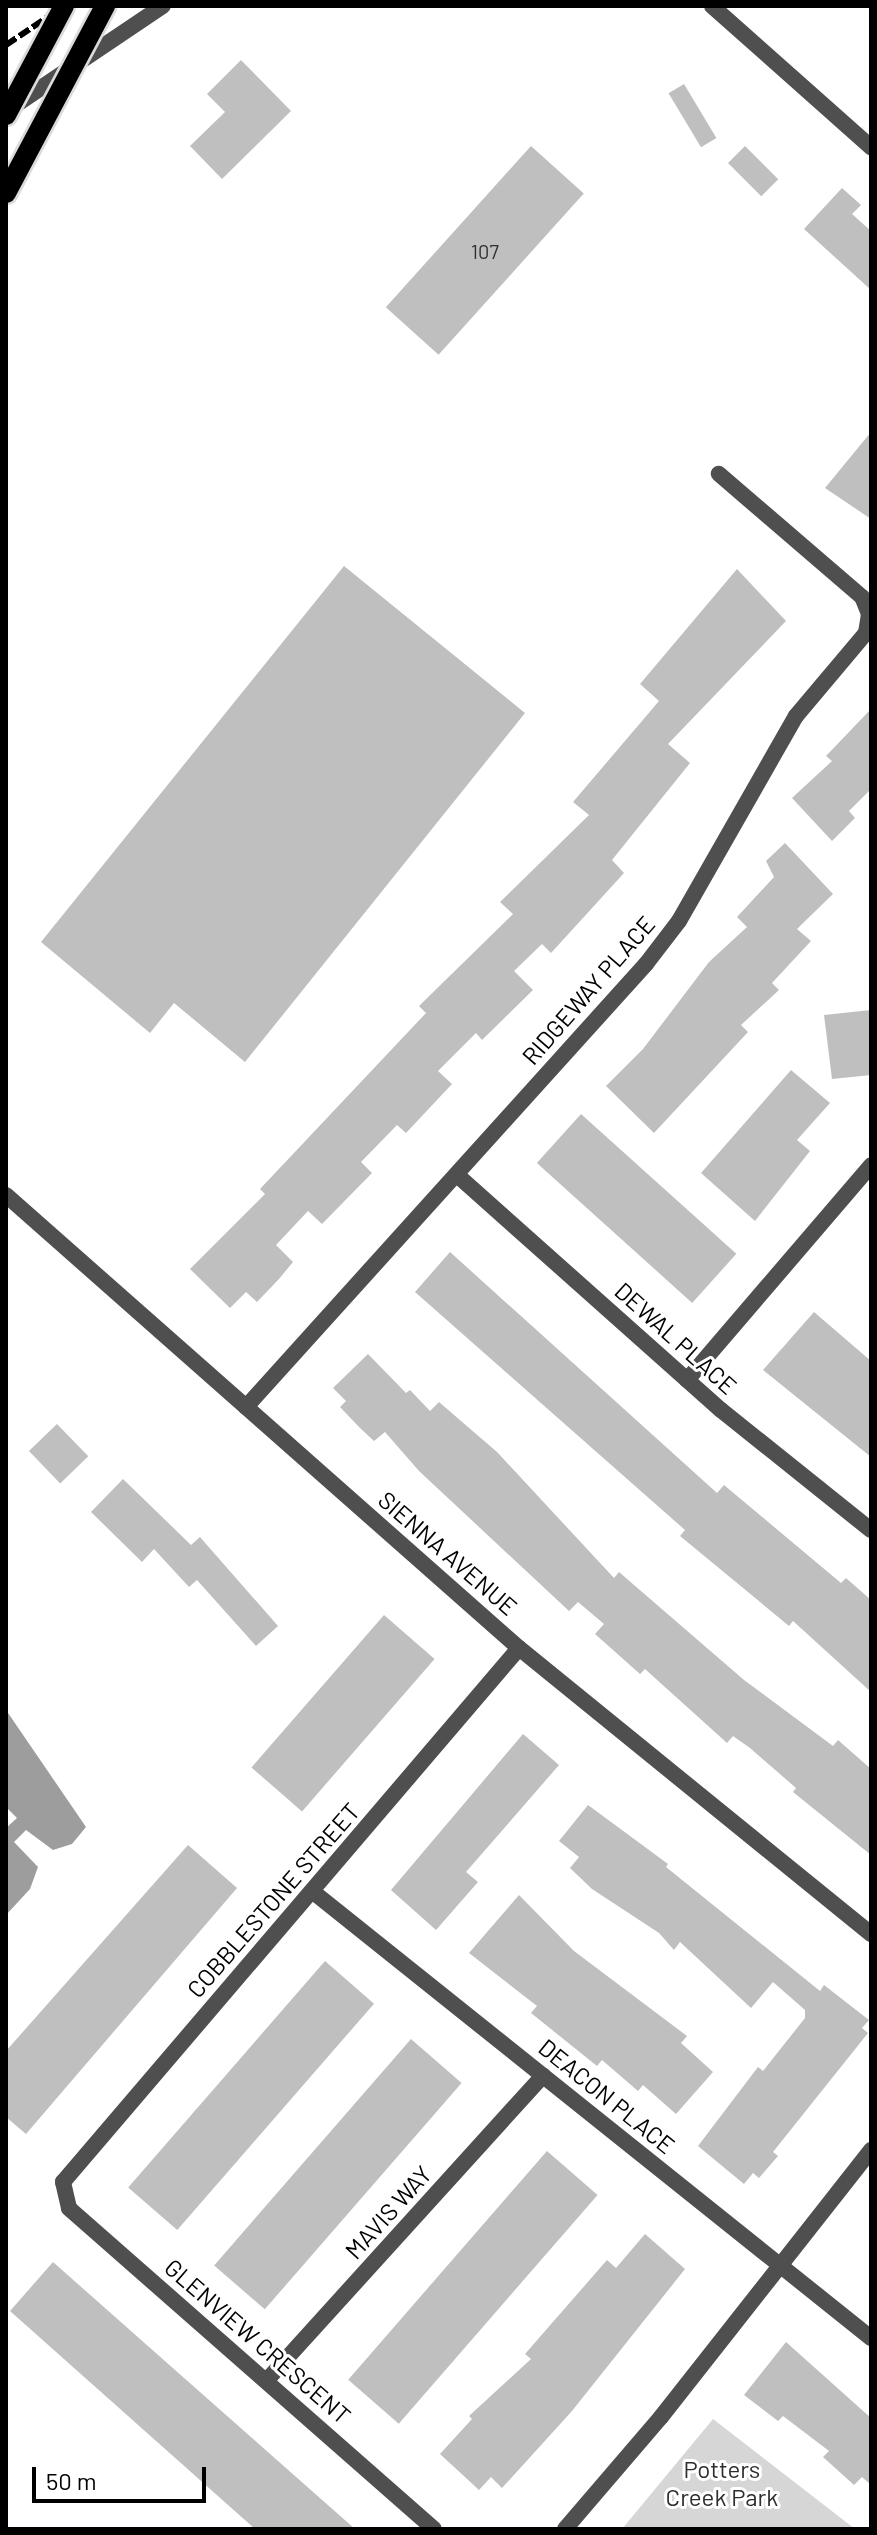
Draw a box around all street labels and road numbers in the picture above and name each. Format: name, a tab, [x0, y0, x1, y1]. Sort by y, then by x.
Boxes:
street label: RIDGEWAY PLACE	[516, 910, 660, 1070]
street label: DEWAL PLACE	[609, 1276, 743, 1400]
street label: SIENNA AVENUE	[373, 1485, 523, 1621]
street label: COBBLESTONE STREET	[181, 1797, 365, 2003]
street label: DEACON PLACE	[533, 2032, 681, 2160]
street label: MAVIS WAY	[339, 2160, 437, 2264]
street label: GLENVIEW CRESCENT	[159, 2252, 357, 2430]

